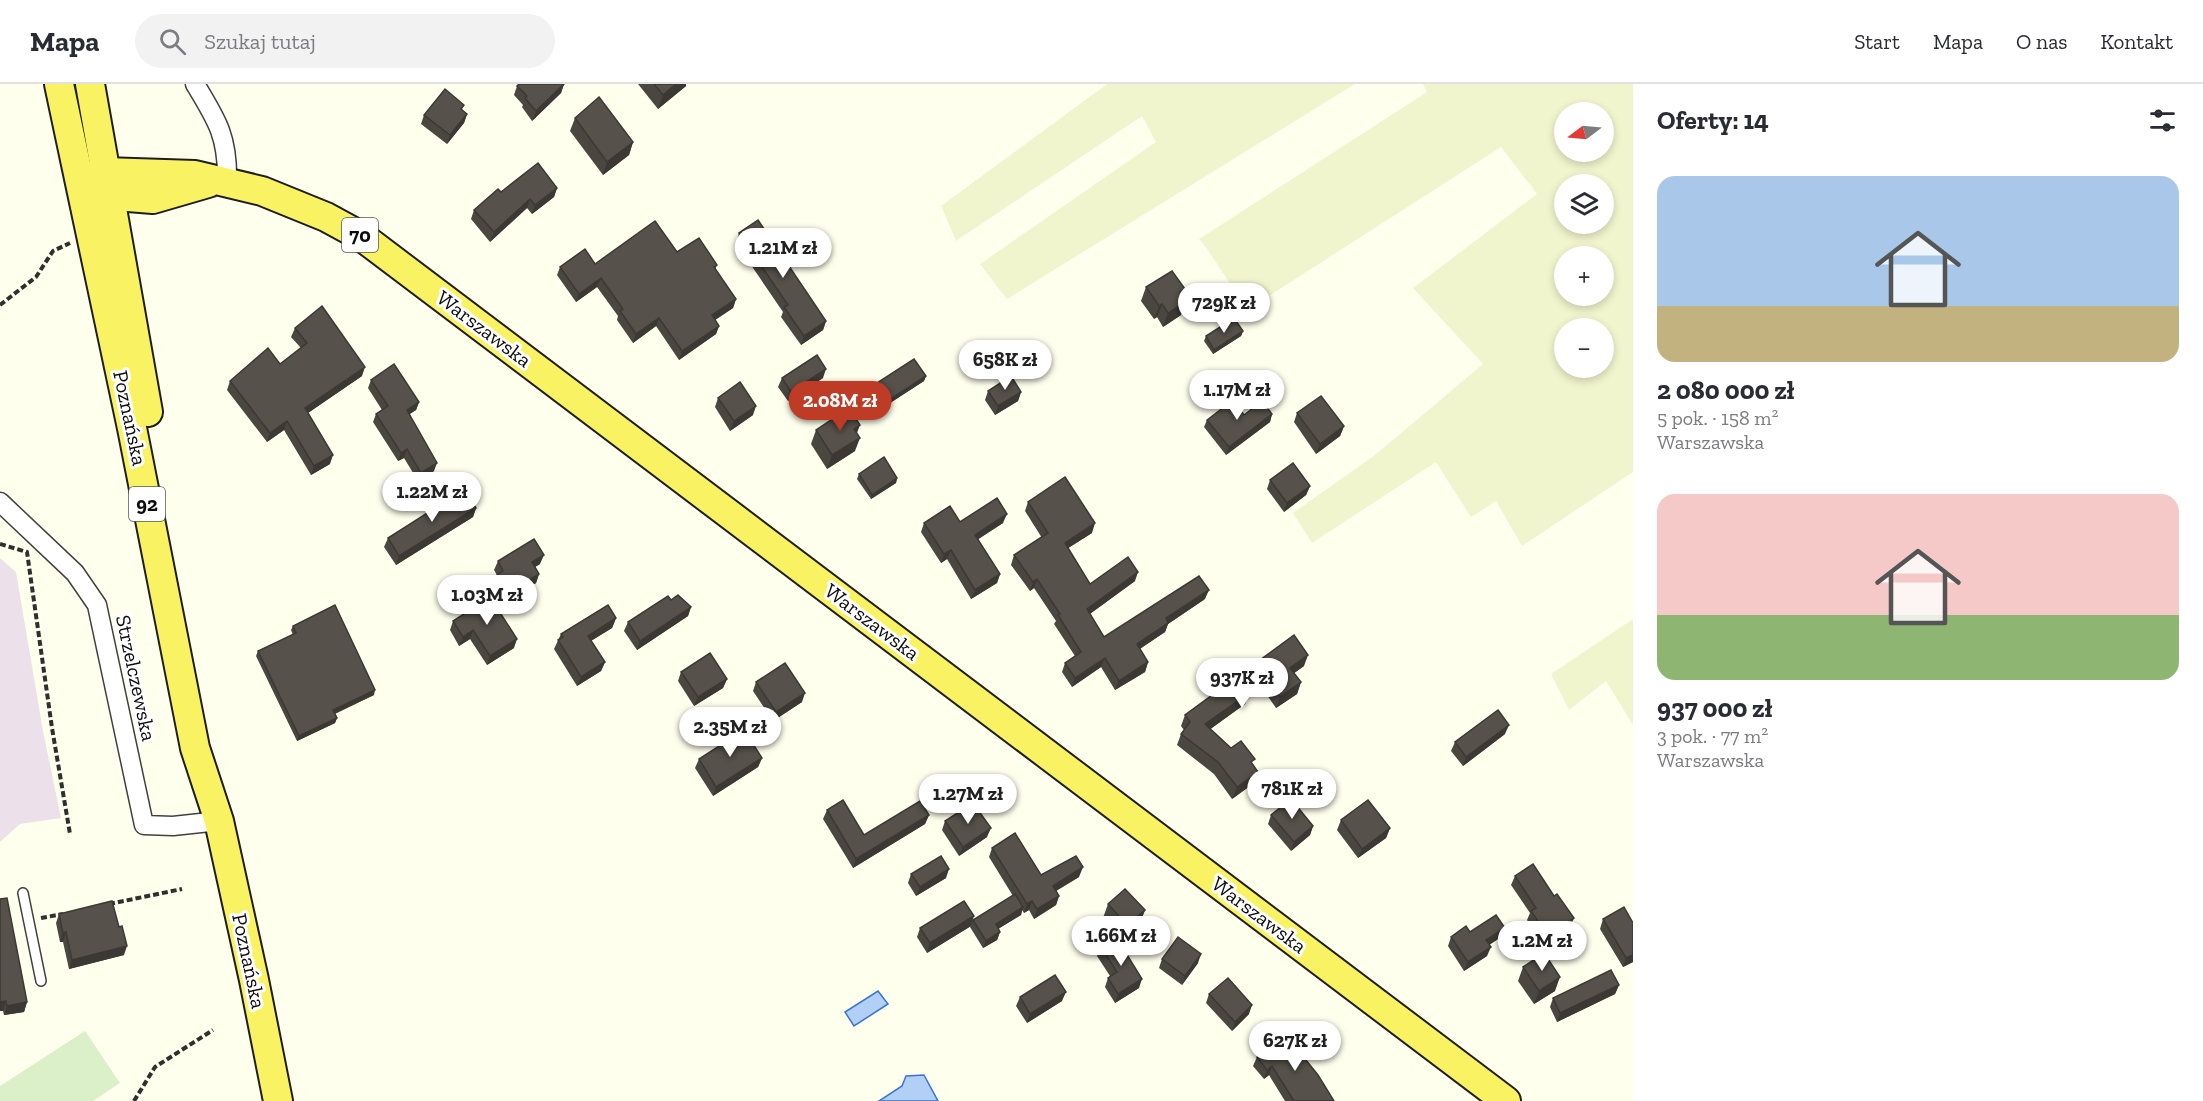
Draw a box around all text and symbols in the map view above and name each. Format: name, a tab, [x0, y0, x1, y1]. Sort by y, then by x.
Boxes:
search box	[135, 14, 555, 68]
text: Mapa	[30, 25, 99, 58]
icon: search	[156, 25, 189, 58]
text: Szukaj tutaj	[204, 28, 316, 55]
text: Start	[1854, 29, 1900, 54]
text: Mapa	[1933, 29, 1983, 54]
text: O nas	[2016, 29, 2067, 54]
text: Kontakt	[2100, 29, 2173, 54]
north arrow	[1554, 102, 1614, 162]
map controls	[1554, 102, 1614, 378]
text: Oferty: 14	[1657, 104, 1769, 136]
icon: filters	[2146, 104, 2179, 137]
button: layers	[1554, 174, 1614, 234]
icon: home	[1864, 215, 1972, 323]
road number: 70	[342, 218, 378, 252]
pin: 1.21M zł	[721, 228, 845, 279]
text: 1.21M zł	[749, 235, 817, 259]
button: +	[1554, 246, 1614, 306]
pin: 729K zł	[1169, 283, 1279, 334]
street label: Warszawska	[432, 285, 537, 372]
text: 729K zł	[1192, 290, 1256, 314]
button: −	[1554, 318, 1614, 378]
pin: 658K zł	[950, 340, 1060, 391]
text: 658K zł	[973, 347, 1037, 371]
street label: Poznańska	[108, 368, 153, 468]
pin: 1.17M zł	[1175, 370, 1299, 421]
text: 2 080 000 zł	[1657, 374, 1794, 406]
text: 1.17M zł	[1203, 377, 1271, 401]
pin: 2.08M zł	[778, 381, 902, 432]
text: 2.08M zł	[803, 388, 877, 412]
text: 5 pok. · 158 m²	[1657, 406, 1779, 430]
text: Warszawska	[1657, 430, 1764, 454]
pin: 1.22M zł	[370, 472, 494, 523]
text: 1.22M zł	[396, 479, 468, 503]
road number: 92	[129, 487, 165, 521]
icon: home	[1864, 533, 1972, 641]
pin: 1.03M zł	[425, 575, 549, 626]
street label: Warszawska	[820, 578, 925, 665]
text: 1.03M zł	[451, 582, 523, 606]
street label: Strzelczewska	[111, 613, 162, 743]
pin: 937K zł	[1187, 658, 1297, 709]
text: 937K zł	[1210, 665, 1274, 689]
text: 937 000 zł	[1657, 692, 1772, 724]
pin: 2.35M zł	[668, 707, 792, 758]
text: 2.35M zł	[693, 714, 767, 738]
text: 3 pok. · 77 m²	[1657, 724, 1768, 748]
text: Warszawska	[1657, 748, 1764, 772]
pin: 781K zł	[1237, 769, 1347, 820]
pin: 1.27M zł	[906, 774, 1030, 825]
text: 781K zł	[1261, 776, 1323, 800]
text: 1.27M zł	[933, 781, 1003, 805]
street label: Warszawska	[1207, 871, 1312, 958]
street label: Poznańska	[227, 911, 272, 1011]
pin: 1.66M zł	[1059, 916, 1183, 967]
pin: 1.2M zł	[1487, 921, 1597, 972]
text: 1.66M zł	[1086, 923, 1156, 947]
text: 1.2M zł	[1512, 928, 1572, 952]
pin: 627K zł	[1240, 1021, 1350, 1072]
text: 627K zł	[1263, 1028, 1327, 1052]

